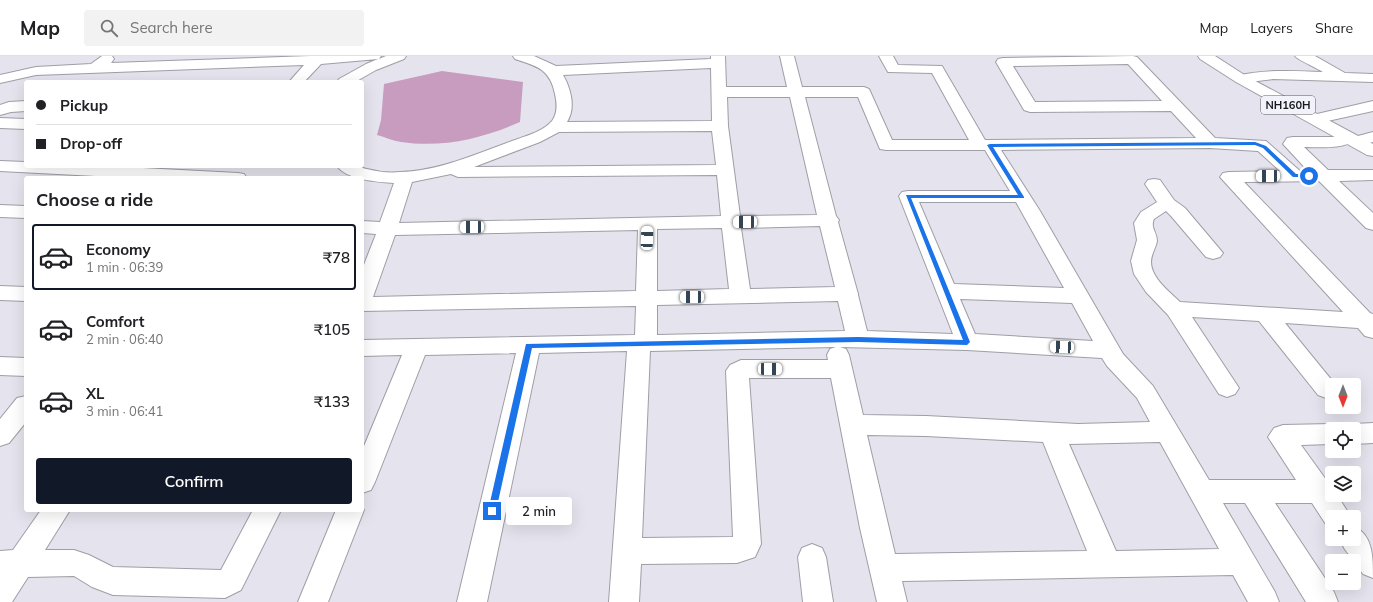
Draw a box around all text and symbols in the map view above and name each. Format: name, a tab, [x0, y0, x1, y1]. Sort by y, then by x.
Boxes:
search box	[84, 10, 364, 46]
text: Map	[20, 16, 60, 40]
icon: search	[98, 17, 120, 39]
text: Search here	[130, 18, 213, 37]
text: Map	[1199, 19, 1228, 37]
text: Layers	[1250, 19, 1293, 37]
text: Share	[1315, 19, 1353, 37]
text: Pickup	[60, 96, 108, 115]
road number: NH160H	[1261, 96, 1315, 114]
text: Drop-off	[60, 134, 122, 153]
route start	[1300, 167, 1318, 185]
car	[1256, 170, 1280, 182]
text: Choose a ride	[36, 188, 153, 211]
car	[733, 216, 757, 228]
car	[460, 221, 484, 233]
car	[641, 226, 653, 250]
icon: car	[38, 239, 74, 275]
text: Economy	[86, 240, 151, 259]
text: ₹78	[323, 248, 350, 267]
text: 1 min · 06:39	[86, 259, 163, 275]
car	[680, 291, 704, 303]
icon: car	[38, 311, 74, 347]
text: Comfort	[86, 312, 144, 331]
text: ₹105	[314, 320, 350, 339]
text: 2 min · 06:40	[86, 331, 163, 347]
car	[1050, 340, 1074, 354]
car	[758, 363, 782, 375]
north arrow	[1325, 378, 1361, 414]
map controls	[1325, 378, 1361, 590]
icon: car	[38, 383, 74, 419]
text: XL	[86, 384, 104, 403]
text: ₹133	[314, 392, 350, 411]
text: 3 min · 06:41	[86, 403, 163, 419]
button: locate	[1325, 422, 1361, 458]
button: Confirm	[36, 458, 352, 504]
button: layers	[1325, 466, 1361, 502]
callout: 2 min	[506, 497, 572, 525]
route end	[483, 502, 501, 520]
text: 2 min	[522, 503, 556, 519]
button: +	[1325, 510, 1361, 546]
button: −	[1325, 554, 1361, 590]

